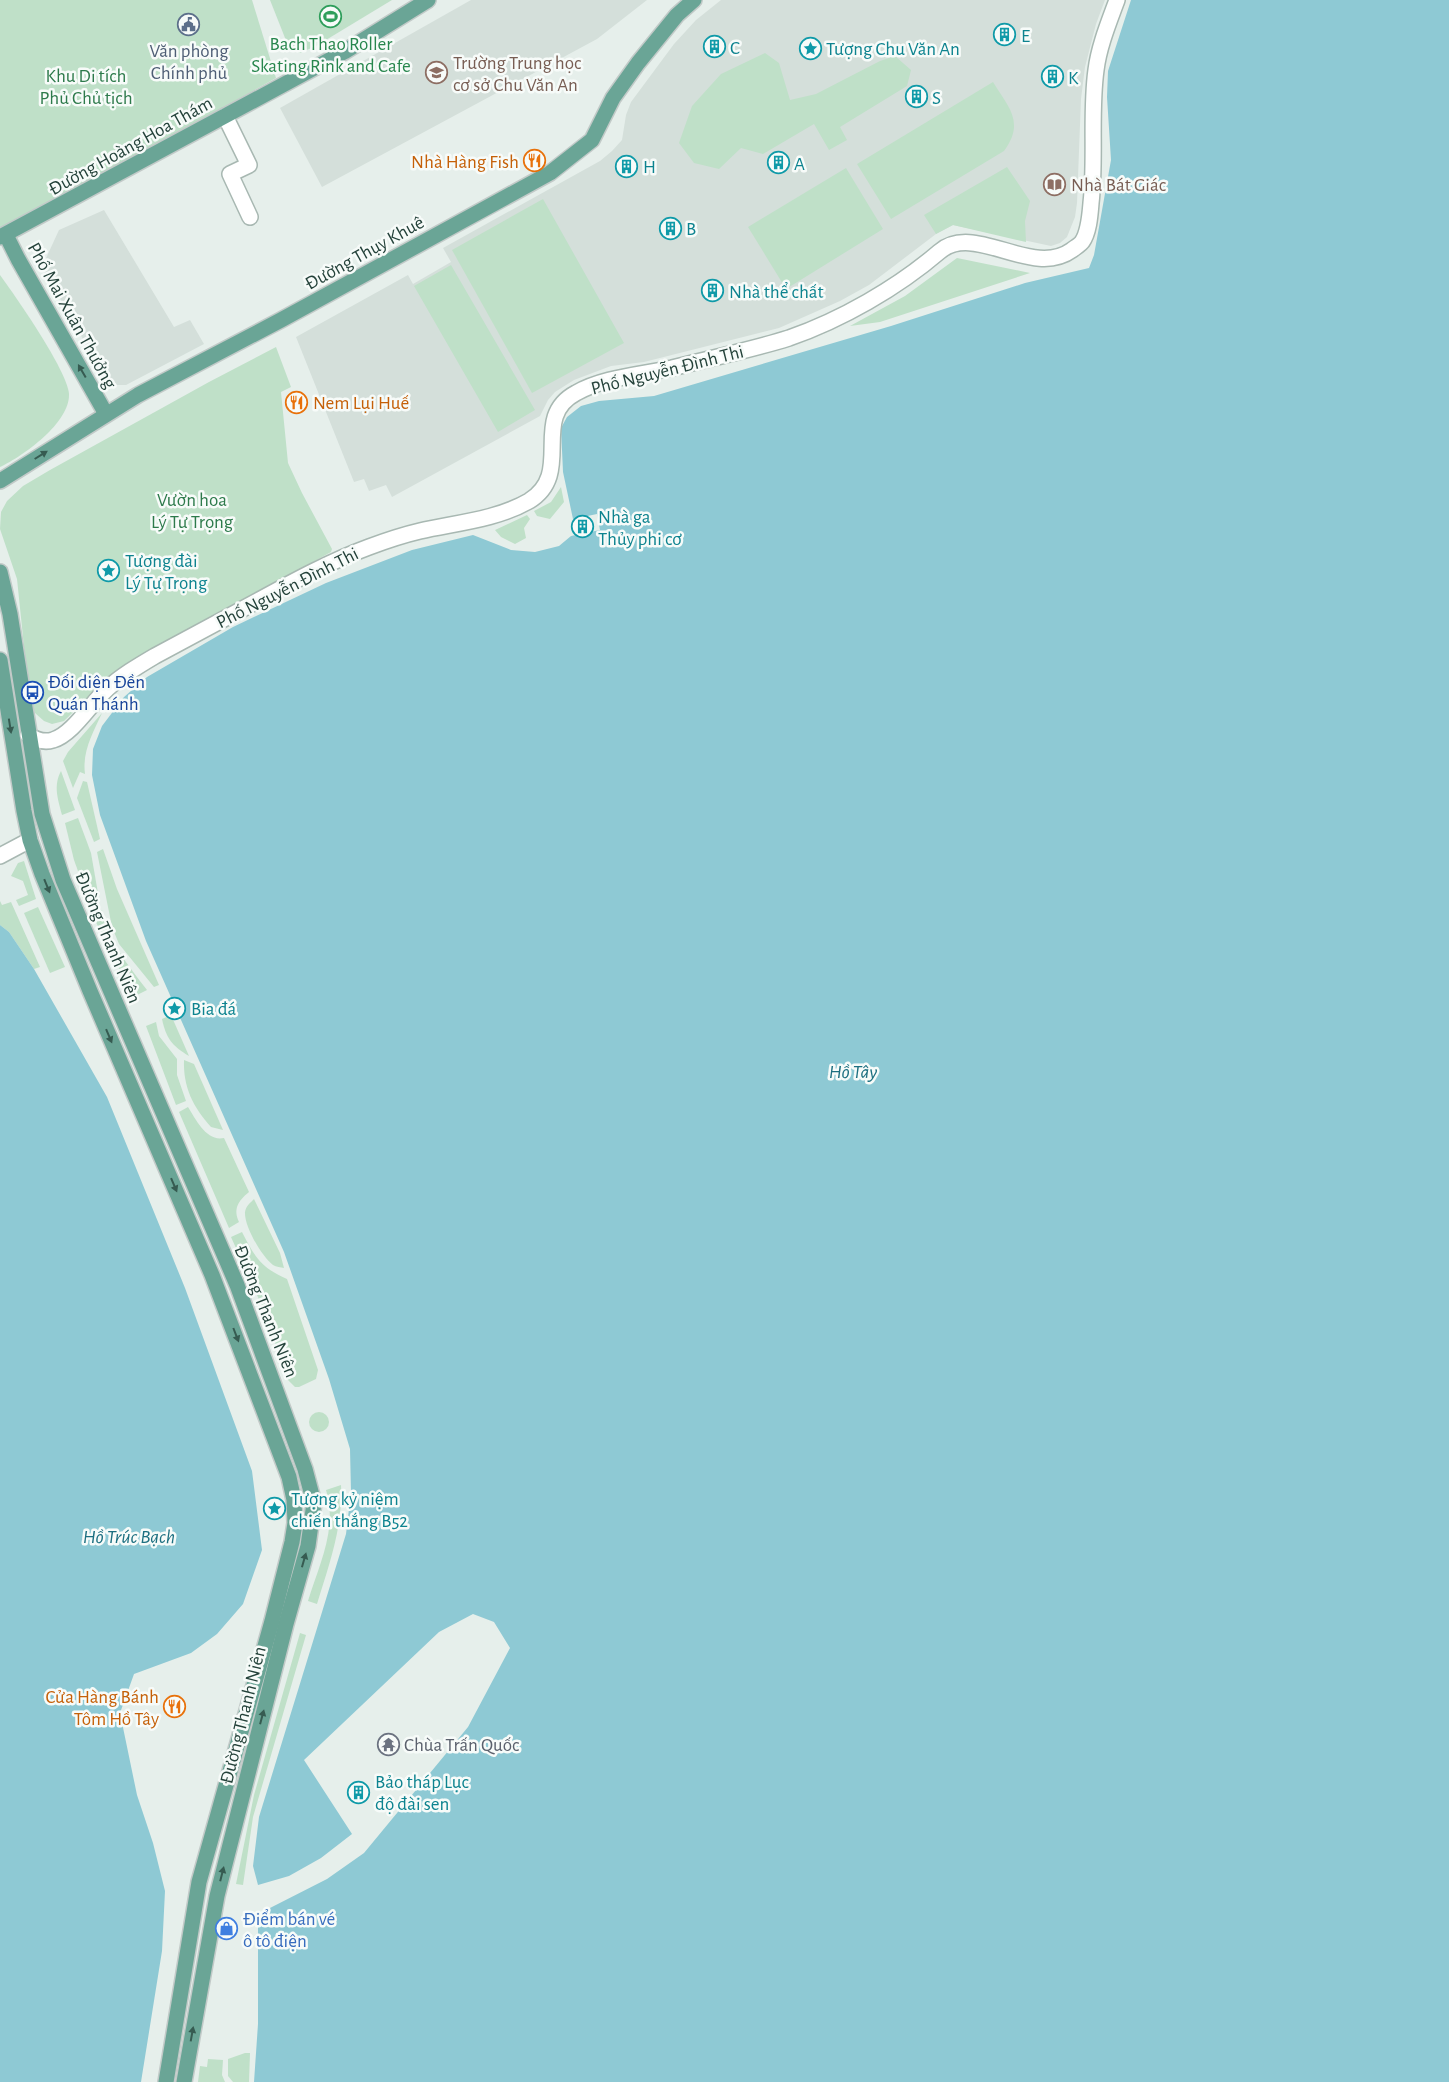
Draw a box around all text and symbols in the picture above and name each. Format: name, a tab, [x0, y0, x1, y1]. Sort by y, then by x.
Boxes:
sports icon: Bach Thao Roller Skating Rink and Cafe	[319, 5, 343, 29]
public building icon: Văn phòng Chính phủ	[177, 12, 201, 36]
building icon: E	[993, 23, 1017, 47]
place label: E	[1021, 27, 1030, 46]
place label: Bach Thao Roller Skating Rink and Cafe	[251, 35, 411, 76]
building icon: C	[702, 35, 726, 59]
place icon: Tượng Chu Văn An	[798, 36, 822, 60]
place label: C	[730, 39, 740, 58]
place label: Tượng Chu Văn An	[826, 40, 960, 59]
place label: Văn phòng Chính phủ	[150, 42, 229, 83]
place label: Trường Trung học cơ sở Chu Văn An	[453, 54, 581, 95]
school or university icon: Trường Trung học cơ sở Chu Văn An	[425, 61, 449, 85]
building icon: K	[1040, 65, 1064, 89]
park label: Khu Di tích Phủ Chủ tịch	[39, 67, 133, 108]
place label: K	[1068, 69, 1079, 88]
building icon: S	[904, 85, 928, 109]
place label: S	[932, 89, 941, 108]
street label: Đường Hoàng Hoa Thám	[46, 93, 216, 199]
restaurant icon: Nhà Hàng Fish	[523, 149, 547, 173]
building icon: A	[766, 151, 790, 175]
place label: Nhà Hàng Fish	[411, 153, 519, 172]
building icon: H	[615, 154, 639, 178]
place label: A	[794, 155, 805, 174]
place label: H	[643, 158, 656, 177]
library icon: Nhà Bát Giác	[1043, 172, 1067, 196]
place label: Nhà Bát Giác	[1071, 176, 1166, 195]
street label: Đường Thụy Khuê	[302, 213, 427, 294]
building icon: B	[658, 216, 682, 240]
place label: B	[686, 220, 696, 239]
street label: Phố Mai Xuân Thưởng	[24, 240, 120, 393]
building icon: Nhà thể chất	[701, 279, 725, 303]
place label: Nhà thể chất	[729, 282, 824, 302]
street label: Phố Nguyễn Đình Thi	[589, 341, 746, 399]
one-way arrow	[77, 365, 86, 378]
restaurant icon: Nem Lụi Huế	[285, 390, 309, 414]
place label: Nem Lụi Huế	[313, 394, 409, 413]
one-way arrow	[34, 450, 48, 460]
park label: Vườn hoa Lý Tự Trọng	[151, 491, 234, 532]
place label: Nhà ga Thủy phi cơ	[598, 508, 682, 549]
building icon: Nhà ga Thủy phi cơ	[570, 515, 594, 539]
street label: Phố Nguyễn Đình Thi	[213, 543, 362, 632]
place label: Tượng đài Lý Tự Trọng	[125, 552, 208, 593]
place icon: Tượng đài Lý Tự Trọng	[97, 559, 121, 583]
place label: Đối diện Đền Quán Thánh	[48, 673, 145, 714]
bus stop icon: Đối diện Đền Quán Thánh	[20, 680, 44, 704]
one-way arrow	[7, 718, 15, 734]
street label: Đường Thanh Niên	[71, 869, 144, 1006]
one-way arrow	[43, 879, 51, 893]
place icon: Bia đá	[163, 996, 187, 1020]
place label: Bia đá	[191, 1000, 237, 1019]
one-way arrow	[105, 1029, 113, 1044]
water label: Hồ Tây	[829, 1062, 878, 1082]
one-way arrow	[170, 1178, 178, 1192]
street label: Đường Thanh Niên	[230, 1243, 301, 1380]
one-way arrow	[232, 1328, 240, 1343]
place label: Tượng kỷ niệm chiến thắng B52	[291, 1490, 408, 1531]
place icon: Tượng kỷ niệm chiến thắng B52	[263, 1497, 287, 1521]
water label: Hồ Trúc Bạch	[83, 1527, 175, 1547]
one-way arrow	[300, 1552, 308, 1567]
street label: Đường Thanh Niên	[217, 1645, 270, 1786]
place label: Cửa Hàng Bánh Tôm Hồ Tây	[45, 1688, 159, 1729]
restaurant icon: Cửa Hàng Bánh Tôm Hồ Tây	[163, 1695, 187, 1719]
one-way arrow	[258, 1709, 266, 1724]
temple icon: Chùa Trấn Quốc	[376, 1732, 400, 1756]
place label: Chùa Trấn Quốc	[404, 1736, 519, 1755]
place label: Bảo tháp Lục độ đài sen	[375, 1773, 469, 1814]
building icon: Bảo tháp Lục độ đài sen	[347, 1780, 371, 1804]
one-way arrow	[218, 1867, 226, 1882]
place label: Điểm bán vé ô tô điện	[243, 1909, 335, 1951]
shop icon: Điểm bán vé ô tô điện	[215, 1917, 239, 1941]
one-way arrow	[188, 2026, 196, 2042]

